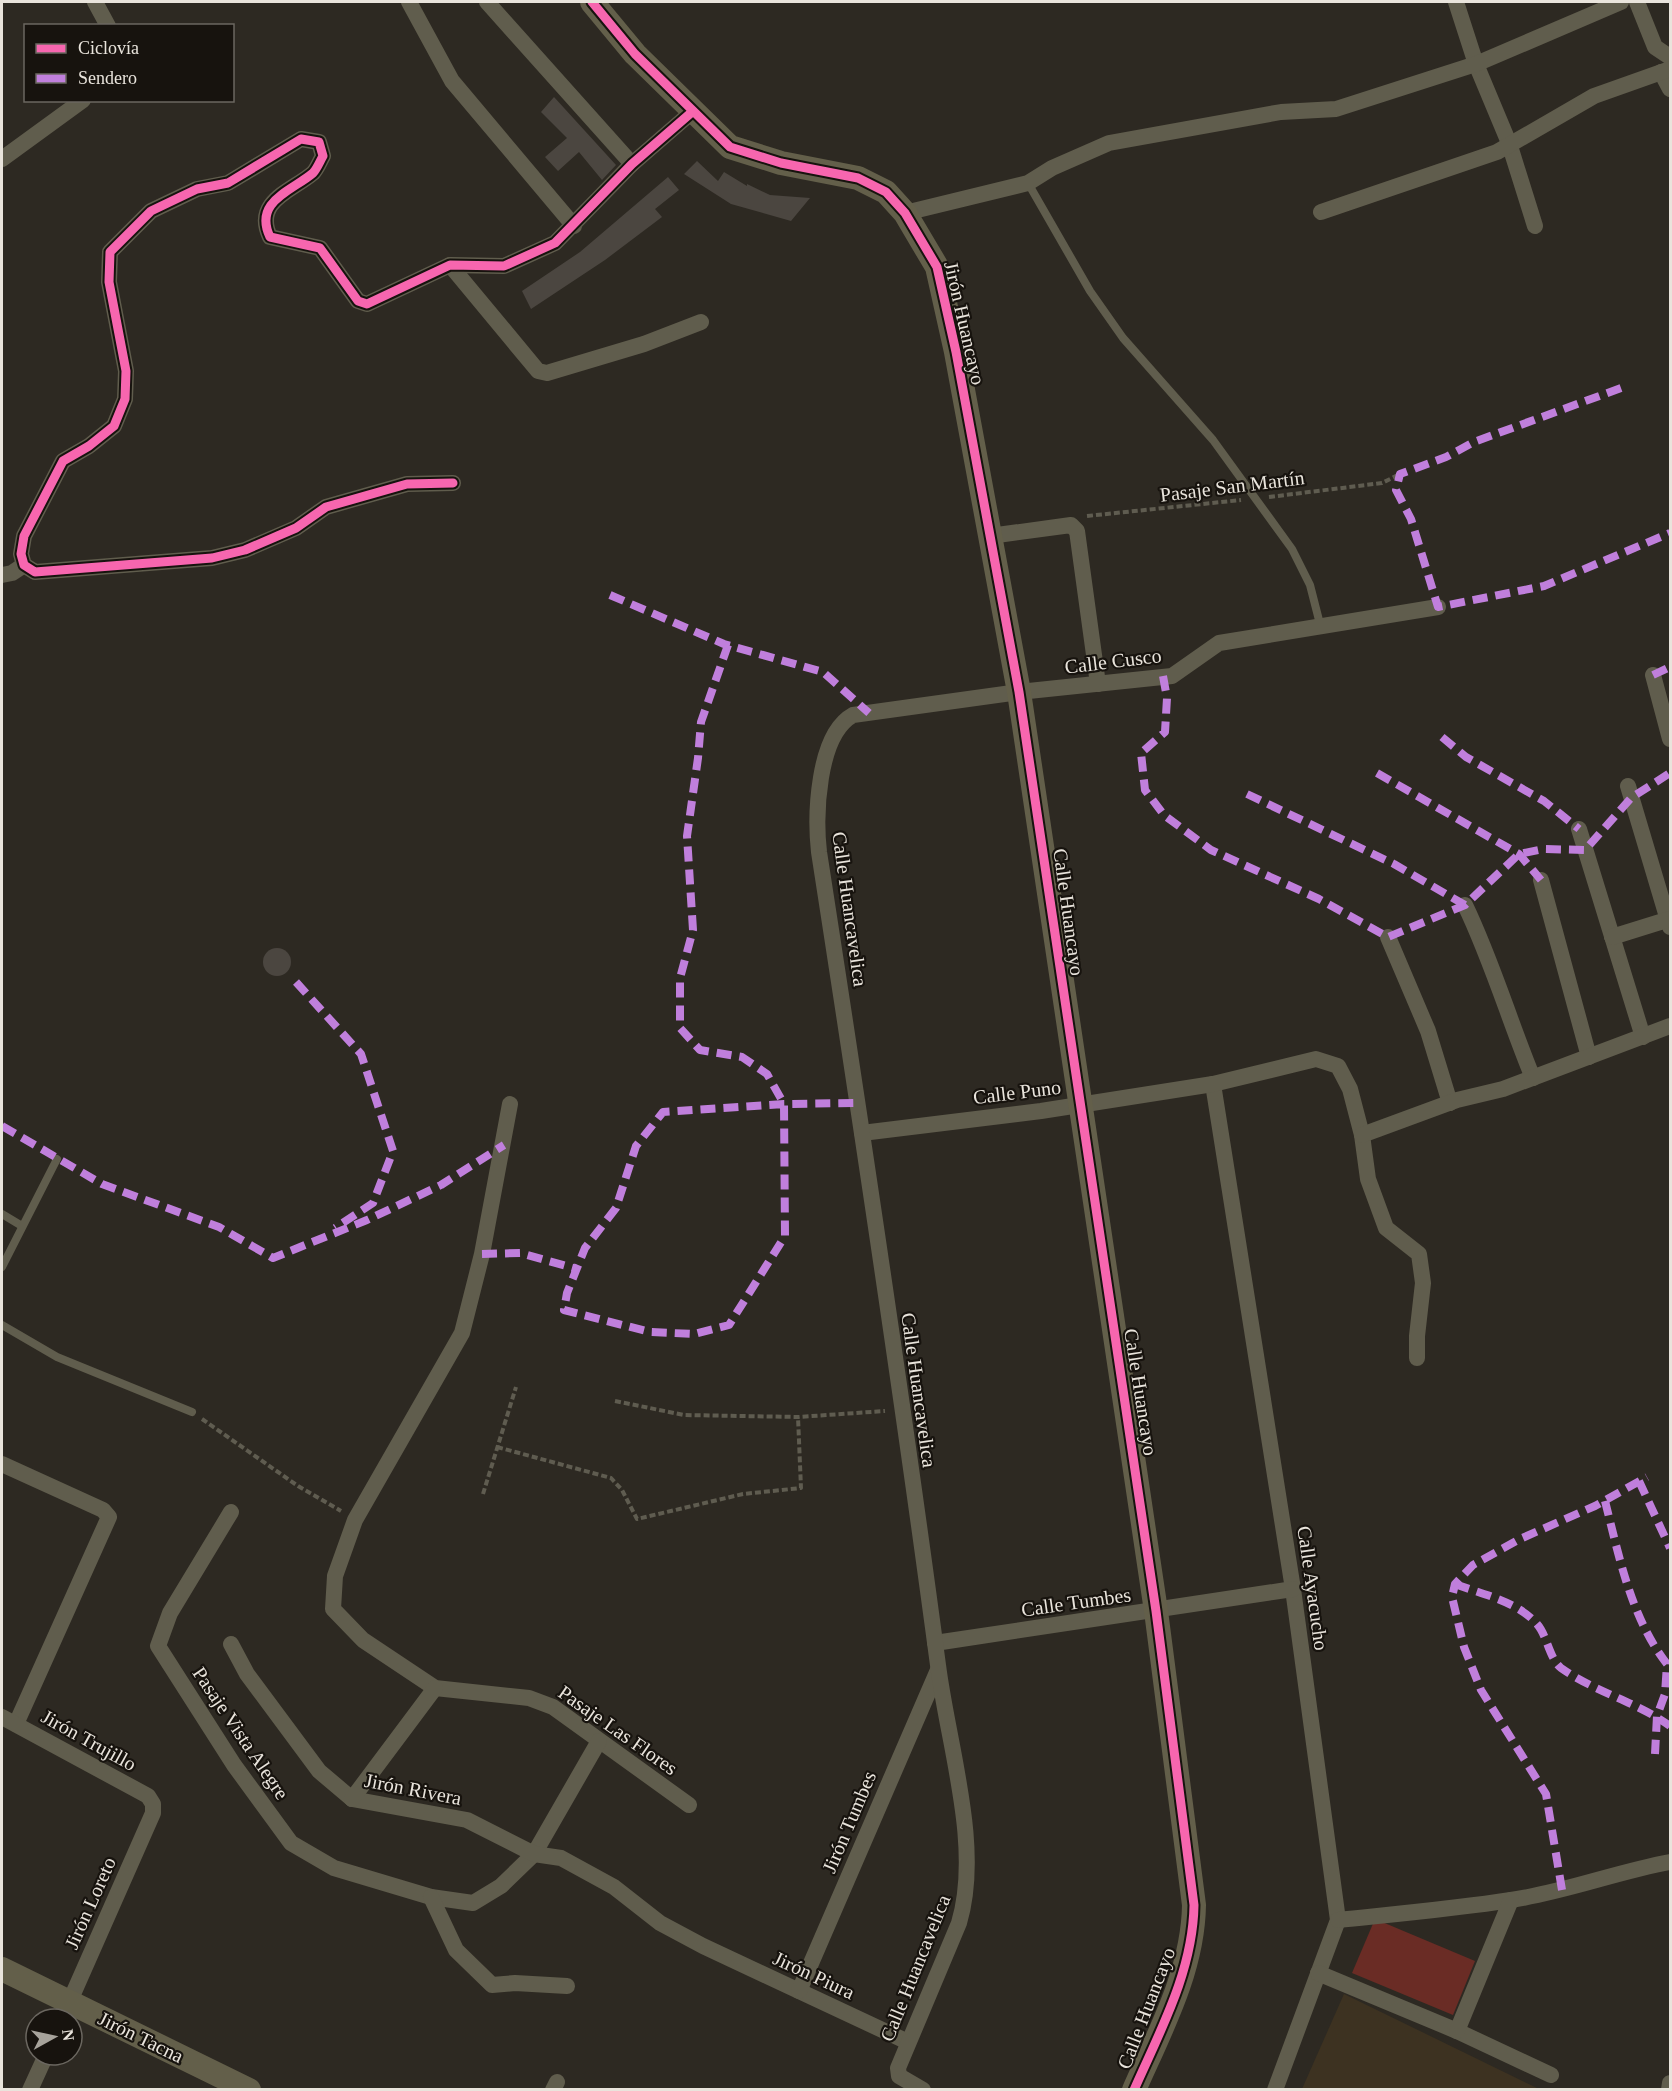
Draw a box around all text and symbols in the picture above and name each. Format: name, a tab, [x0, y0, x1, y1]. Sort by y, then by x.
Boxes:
legend	[24, 24, 234, 102]
text: Ciclovía	[78, 38, 139, 58]
text: Sendero	[78, 68, 137, 88]
street label: Jirón Huancayo	[939, 259, 990, 387]
street label: Pasaje San Martín	[1158, 466, 1306, 507]
street label: Calle Cusco	[1063, 644, 1163, 678]
street label: Calle Huancavelica	[828, 830, 872, 988]
street label: Calle Huancayo	[1048, 847, 1089, 977]
street label: Calle Puno	[972, 1076, 1062, 1108]
street label: Calle Huancavelica	[897, 1311, 941, 1469]
street label: Calle Huancayo	[1119, 1327, 1162, 1457]
street label: Calle Ayacucho	[1292, 1524, 1333, 1652]
street label: Calle Tumbes	[1020, 1583, 1132, 1621]
street label: Pasaje Vista Alegre	[188, 1663, 294, 1804]
street label: Pasaje Las Flores	[554, 1681, 682, 1780]
street label: Jirón Trujillo	[37, 1705, 140, 1776]
street label: Jirón Tumbes	[818, 1768, 880, 1876]
street label: Jirón Rivera	[363, 1769, 463, 1809]
street label: Jirón Loreto	[60, 1854, 120, 1952]
street label: Calle Huancavelica	[876, 1891, 954, 2044]
street label: Calle Huancayo	[1113, 1944, 1180, 2072]
street label: Jirón Piura	[770, 1947, 858, 2003]
north arrow	[24, 2007, 84, 2067]
street label: Jirón Tacna	[95, 2007, 187, 2067]
text: N	[59, 2028, 78, 2042]

